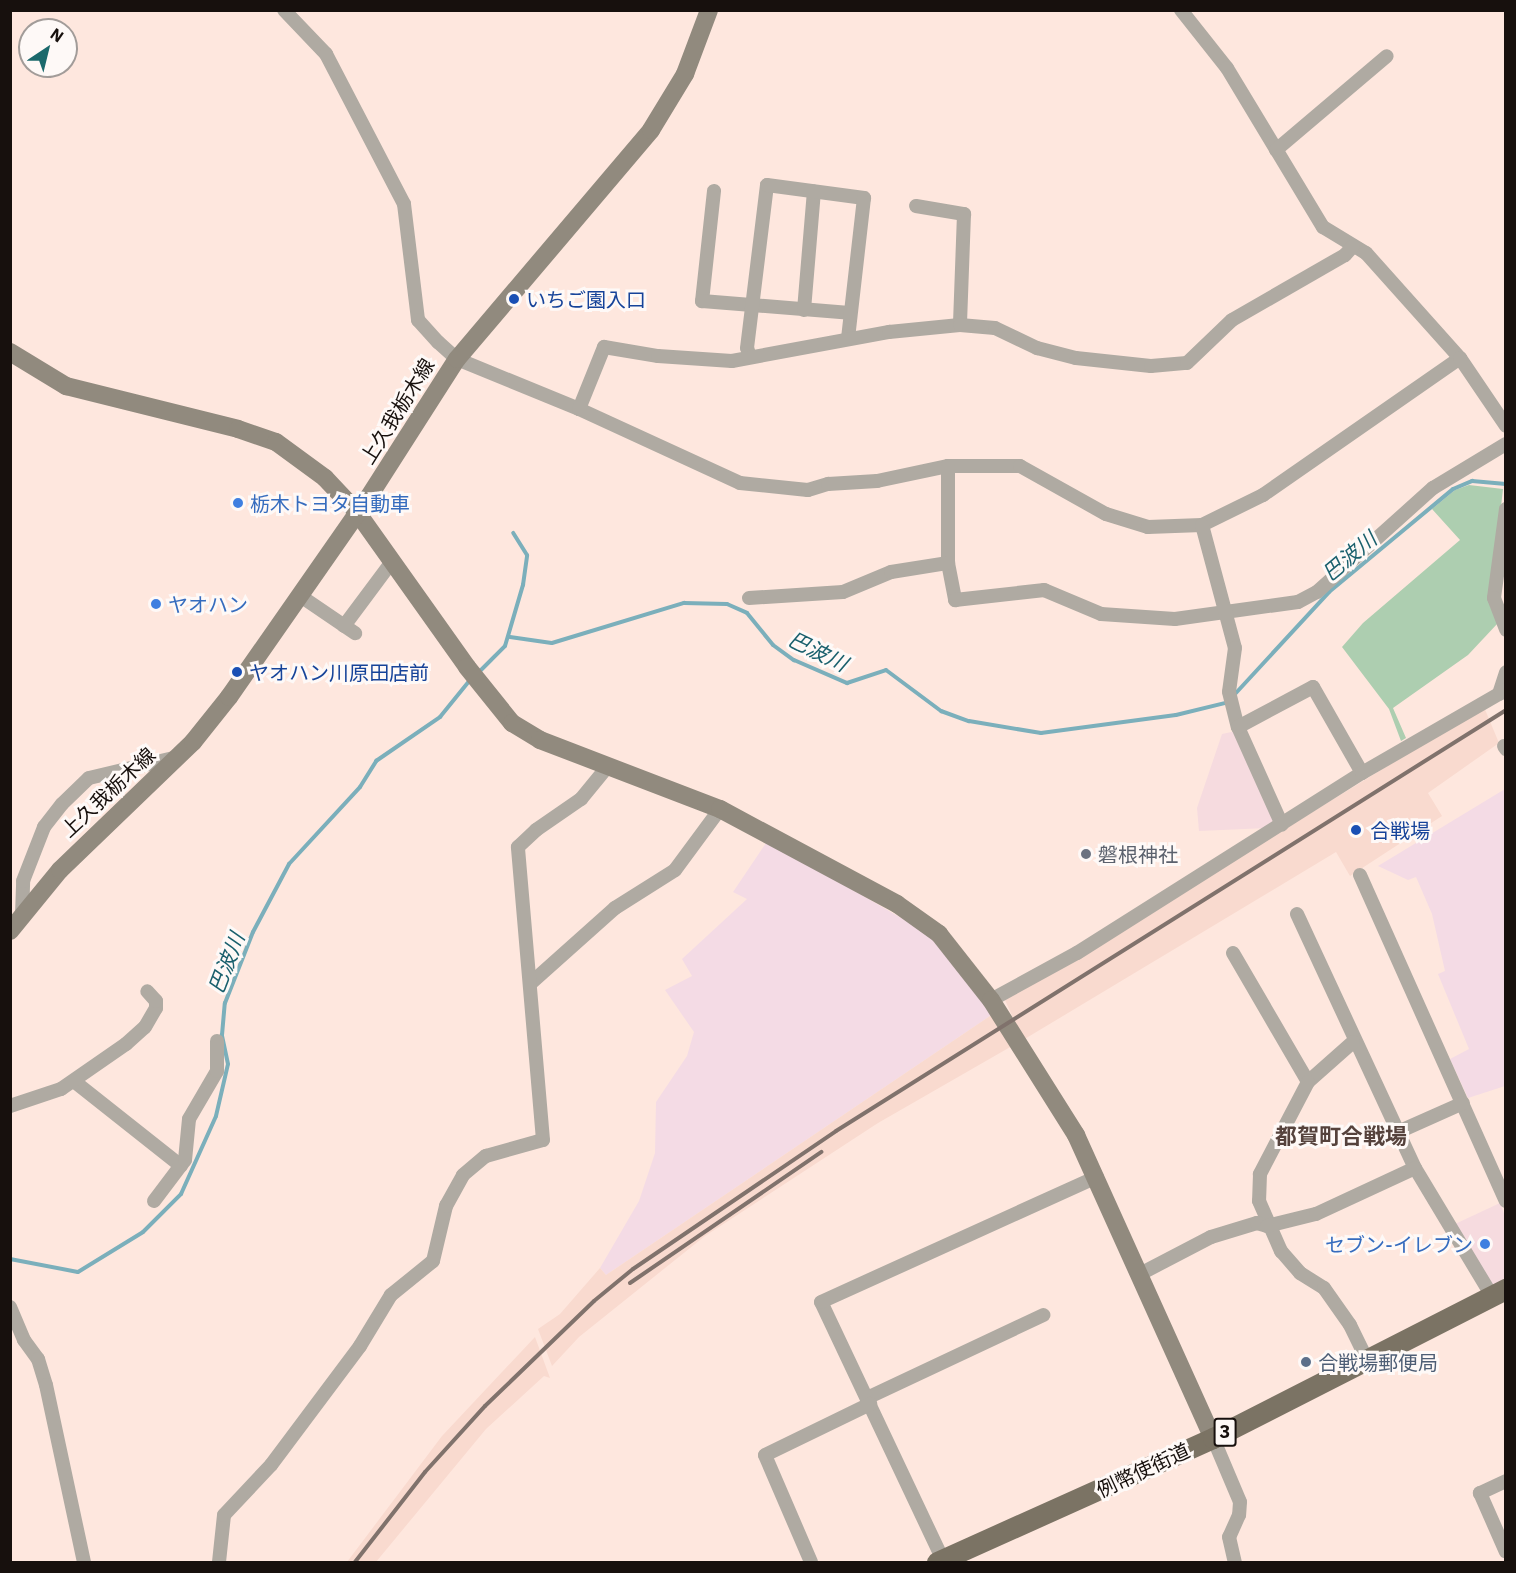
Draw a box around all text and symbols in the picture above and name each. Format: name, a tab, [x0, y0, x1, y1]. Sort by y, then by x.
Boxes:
north arrow	[18, 18, 78, 78]
text: N	[47, 23, 68, 46]
place label: いちご園入口	[526, 287, 646, 311]
marker: いちご園入口	[507, 292, 521, 306]
street label: 上久我栃木線	[355, 354, 439, 468]
place label: 栃木トヨタ自動車	[250, 491, 410, 515]
marker: 栃木トヨタ自動車	[231, 496, 245, 510]
water label: 巴波川	[1317, 526, 1381, 586]
place label: ヤオハン	[168, 592, 248, 616]
marker: ヤオハン	[149, 597, 163, 611]
water label: 巴波川	[784, 626, 852, 676]
place label: ヤオハン川原田店前	[249, 660, 429, 684]
marker: ヤオハン川原田店前	[230, 665, 244, 679]
street label: 上久我栃木線	[56, 742, 160, 842]
place label: 合戦場	[1370, 818, 1430, 842]
marker: 合戦場	[1347, 821, 1365, 839]
place label: 磐根神社	[1098, 842, 1178, 866]
marker: 磐根神社	[1079, 847, 1093, 861]
water label: 巴波川	[203, 929, 249, 997]
district label: 都賀町合戦場	[1275, 1123, 1407, 1149]
place label: セブン-イレブン	[1325, 1232, 1473, 1256]
marker: セブン-イレブン	[1478, 1237, 1492, 1251]
place label: 合戦場郵便局	[1318, 1350, 1438, 1374]
marker: 合戦場郵便局	[1299, 1355, 1313, 1369]
road number: 3	[1213, 1417, 1237, 1447]
street label: 例幣使街道	[1093, 1438, 1193, 1502]

